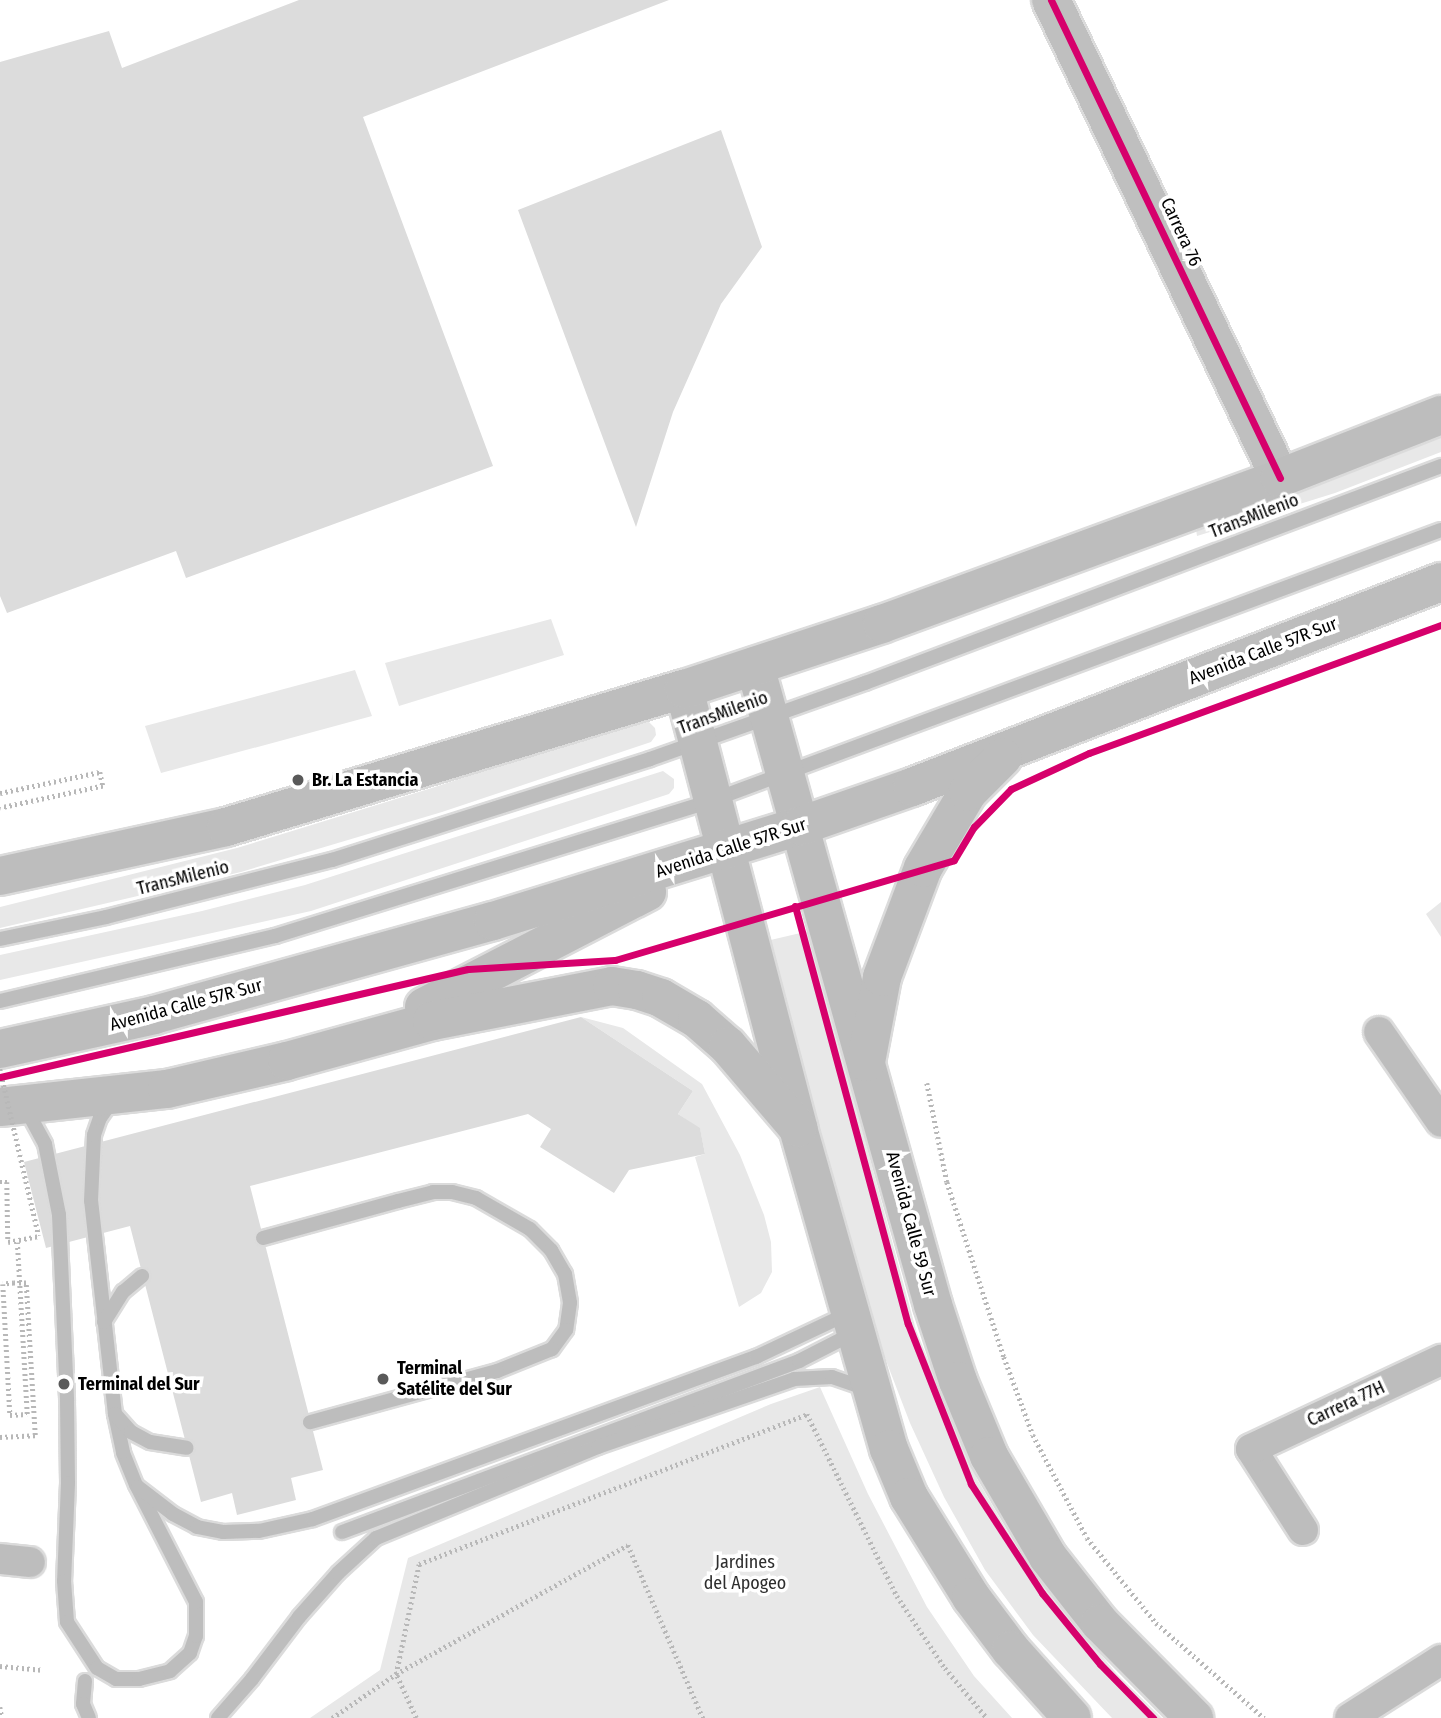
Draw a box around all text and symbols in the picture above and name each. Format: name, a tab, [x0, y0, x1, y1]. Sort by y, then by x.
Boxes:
street label: Carrera 76	[1156, 194, 1206, 270]
street label: TransMilenio	[1206, 489, 1302, 543]
street label: Avenida Calle 57R Sur	[1186, 613, 1340, 689]
street label: TransMilenio	[675, 687, 771, 739]
place label: Br. La Estancia	[312, 769, 418, 791]
marker: Br. La Estancia	[290, 772, 306, 788]
street label: Avenida Calle 57R Sur	[653, 813, 809, 883]
street label: TransMilenio	[135, 856, 231, 900]
street label: Avenida Calle 57R Sur	[107, 974, 265, 1036]
street label: Avenida Calle 59 Sur	[881, 1149, 941, 1299]
place label: Terminal Satélite del Sur	[397, 1358, 512, 1400]
marker: Terminal Satélite del Sur	[375, 1371, 391, 1387]
place label: Terminal del Sur	[78, 1373, 200, 1395]
marker: Terminal del Sur	[56, 1376, 72, 1392]
street label: Carrera 77H	[1304, 1377, 1388, 1431]
park label: Jardines del Apogeo	[704, 1552, 786, 1594]

